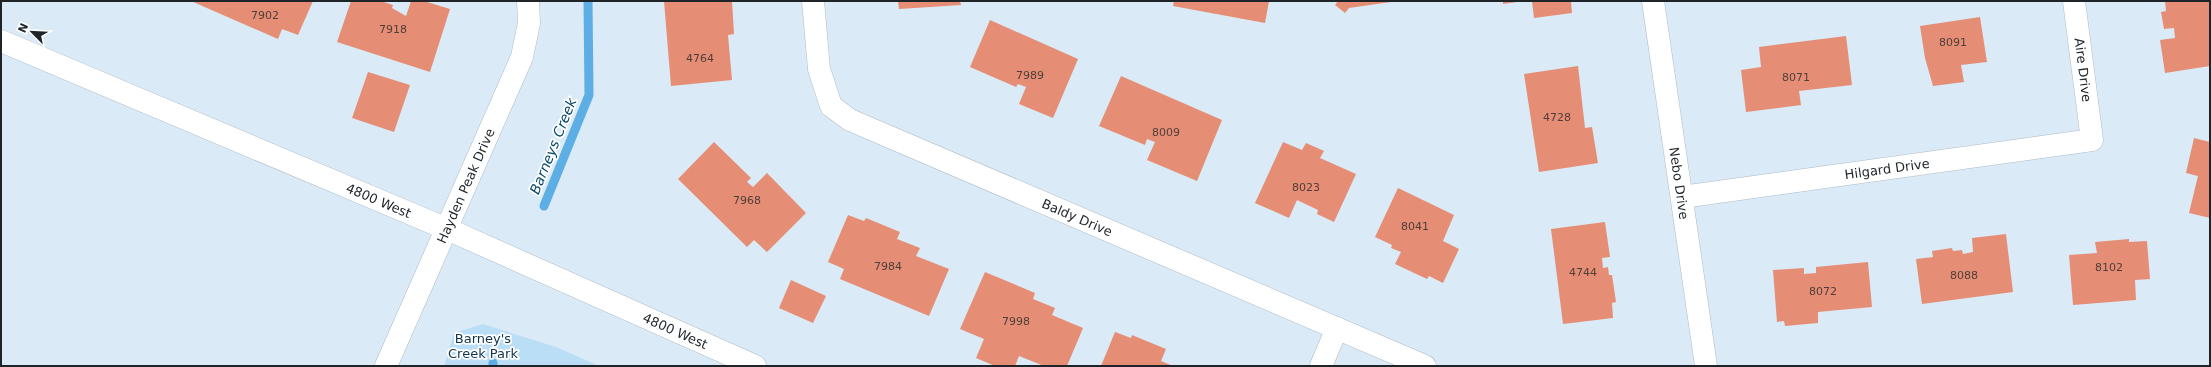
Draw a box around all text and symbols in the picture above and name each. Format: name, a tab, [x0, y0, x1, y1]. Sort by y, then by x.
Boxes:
house number: 7902	[251, 9, 279, 22]
north arrow	[12, 12, 52, 52]
text: N	[16, 21, 31, 35]
house number: 7918	[379, 23, 407, 36]
house number: 8091	[1939, 36, 1967, 49]
street label: Aire Drive	[2072, 37, 2094, 103]
house number: 4764	[686, 52, 714, 65]
house number: 7989	[1016, 69, 1044, 82]
house number: 8071	[1782, 71, 1810, 84]
water label: Barneys Creek	[526, 95, 580, 196]
house number: 4728	[1543, 111, 1571, 124]
street label: Hayden Peak Drive	[434, 126, 497, 245]
house number: 8009	[1152, 126, 1180, 139]
street label: Nebo Drive	[1667, 146, 1692, 220]
street label: Hilgard Drive	[1844, 155, 1930, 182]
street label: 4800 West	[344, 180, 414, 221]
house number: 8023	[1292, 181, 1320, 194]
house number: 7968	[733, 194, 761, 207]
street label: Baldy Drive	[1040, 196, 1115, 239]
house number: 8041	[1401, 220, 1429, 233]
house number: 7984	[874, 260, 902, 273]
house number: 8102	[2095, 261, 2123, 274]
house number: 4744	[1569, 266, 1597, 279]
house number: 8088	[1950, 269, 1978, 282]
house number: 8072	[1809, 285, 1837, 298]
street label: 4800 West	[641, 310, 710, 352]
house number: 7998	[1002, 315, 1030, 328]
park label: Barney's Creek Park	[448, 331, 518, 361]

